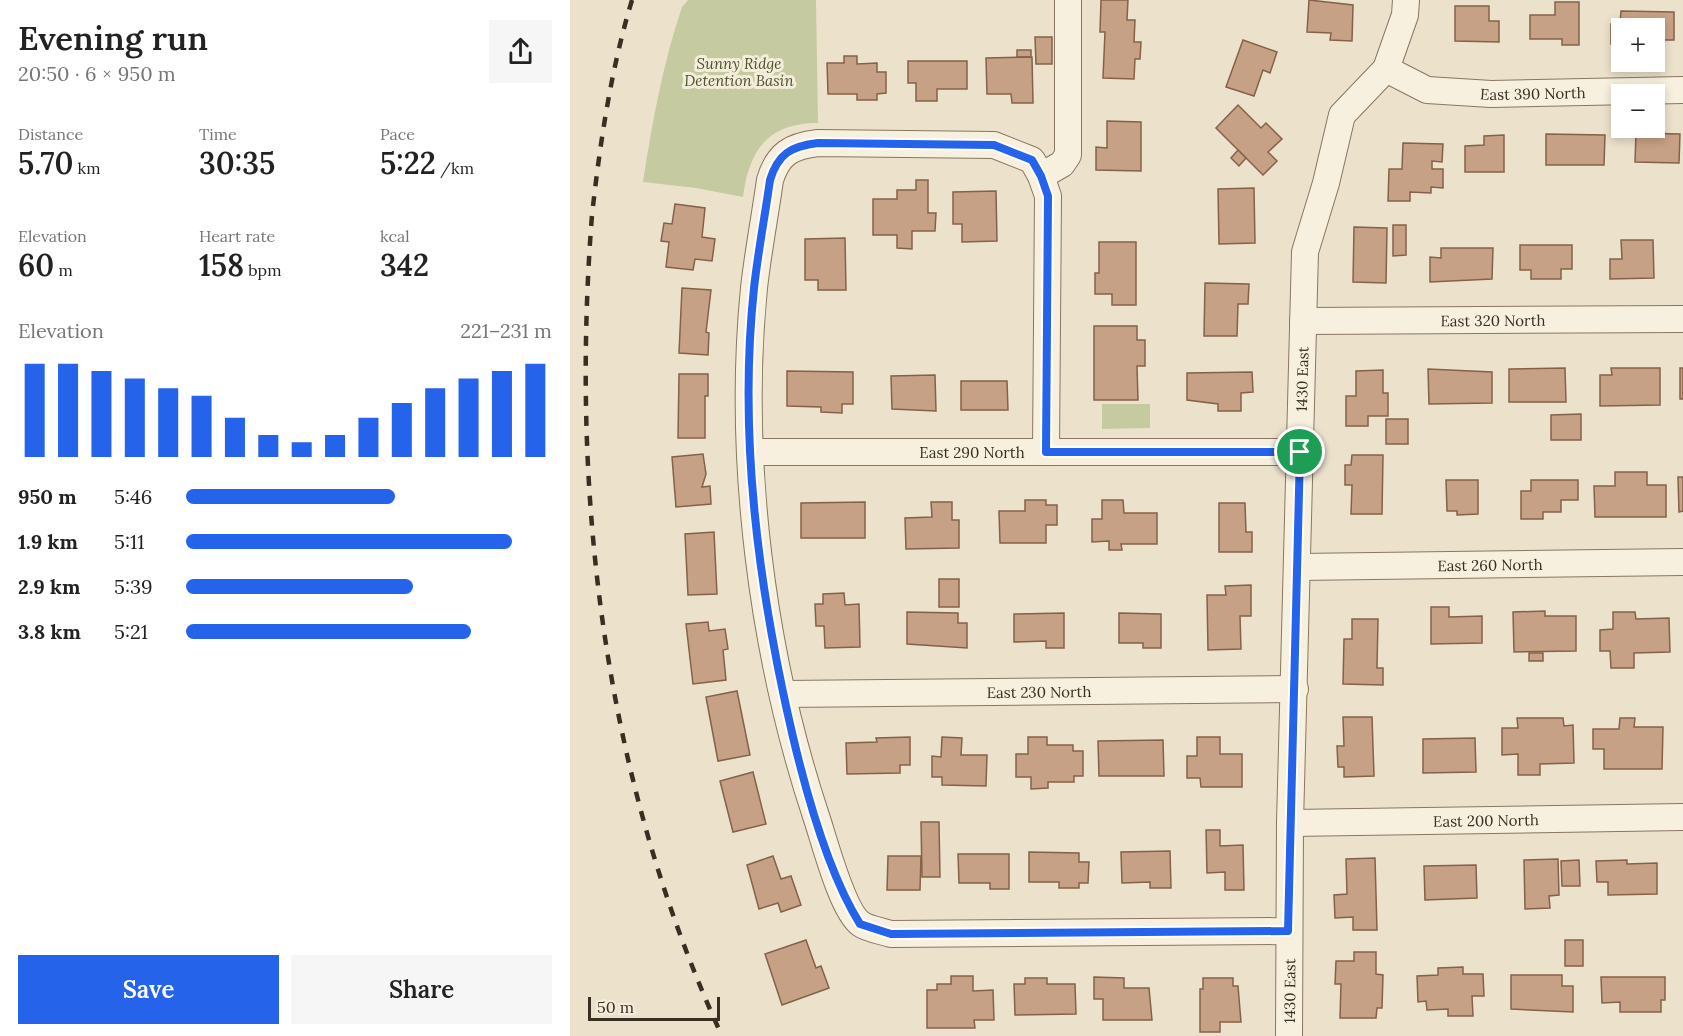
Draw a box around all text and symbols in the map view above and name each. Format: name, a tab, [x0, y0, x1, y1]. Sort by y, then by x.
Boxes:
text: Evening run	[18, 17, 208, 59]
map controls	[1611, 18, 1665, 138]
button: +	[1611, 18, 1665, 72]
button: share	[489, 20, 552, 83]
park label: Sunny Ridge Detention Basin	[684, 54, 794, 90]
text: 20:50 · 6 × 950 m	[18, 61, 176, 86]
street label: East 390 North	[1479, 83, 1586, 104]
button: −	[1611, 84, 1665, 138]
text: Distance	[18, 124, 83, 144]
text: Time	[199, 124, 237, 144]
text: Pace	[380, 124, 415, 144]
text: 5.70	[18, 144, 73, 182]
text: 30:35	[199, 144, 275, 182]
text: 5:22	[380, 144, 436, 182]
text: km	[73, 158, 101, 178]
text: /km	[436, 158, 474, 178]
text: Elevation	[18, 226, 87, 246]
text: Heart rate	[199, 226, 275, 246]
text: kcal	[380, 226, 410, 246]
text: 60	[18, 246, 54, 284]
text: 158	[199, 246, 244, 284]
text: 342	[380, 246, 429, 284]
text: m	[54, 260, 73, 280]
text: bpm	[244, 260, 281, 280]
street label: East 320 North	[1440, 310, 1546, 330]
text: Elevation	[18, 318, 104, 343]
text: 221–231 m	[460, 318, 552, 343]
street label: 1430 East	[1291, 346, 1312, 412]
pin	[1274, 426, 1325, 477]
icon: arrive	[1283, 435, 1316, 468]
street label: East 290 North	[919, 443, 1025, 462]
text: 950 m	[18, 484, 77, 509]
text: 5:46	[114, 484, 152, 509]
text: 1.9 km	[18, 529, 78, 554]
text: 5:11	[114, 529, 144, 554]
street label: East 260 North	[1437, 554, 1543, 575]
text: 2.9 km	[18, 574, 80, 599]
text: 5:39	[114, 574, 153, 599]
text: 3.8 km	[18, 619, 81, 644]
text: 5:21	[114, 619, 148, 644]
street label: East 230 North	[987, 681, 1091, 702]
street label: East 200 North	[1433, 810, 1539, 830]
button: Save	[18, 955, 279, 1024]
button: Share	[291, 955, 552, 1024]
street label: 1430 East	[1280, 958, 1299, 1024]
scale bar	[588, 994, 720, 1022]
text: 50 m	[597, 997, 634, 1017]

